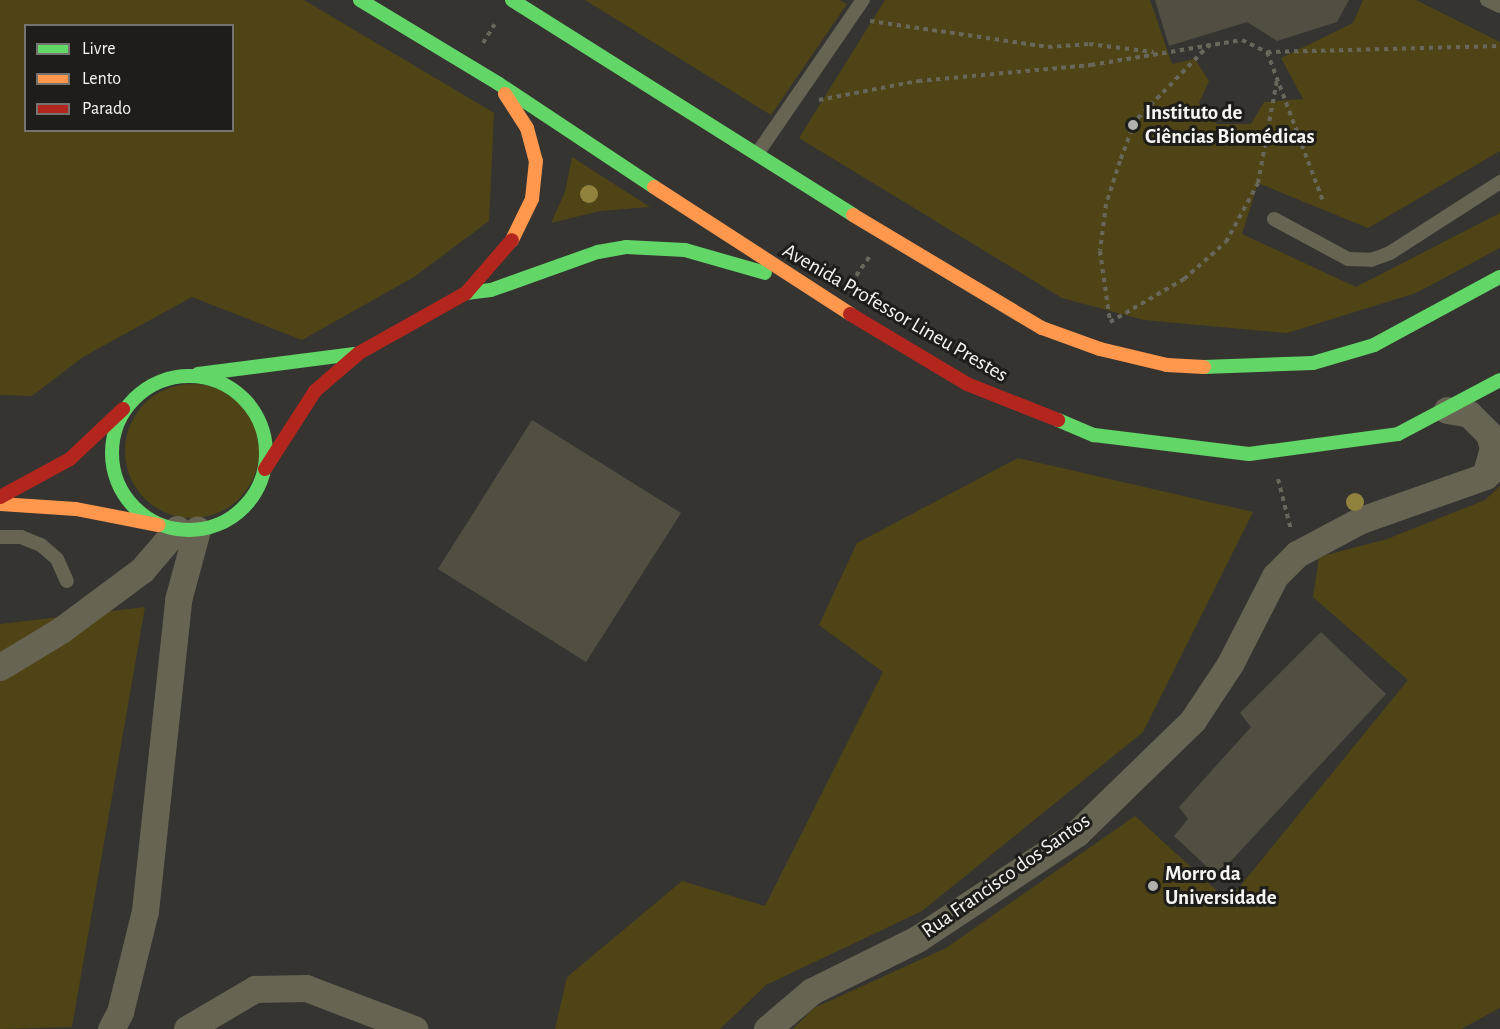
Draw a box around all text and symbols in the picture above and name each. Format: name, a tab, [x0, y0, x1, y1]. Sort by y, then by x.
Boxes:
legend	[24, 24, 234, 132]
text: Livre	[82, 40, 116, 58]
text: Lento	[82, 70, 121, 88]
text: Parado	[82, 100, 131, 118]
place label: Instituto de Ciências Biomédicas	[1145, 100, 1315, 150]
marker: Instituto de Ciências Biomédicas	[1126, 118, 1140, 132]
street label: Avenida Professor Lineu Prestes	[778, 238, 1012, 388]
street label: Rua Francisco dos Santos	[917, 808, 1095, 944]
place label: Morro da Universidade	[1165, 861, 1277, 911]
marker: Morro da Universidade	[1146, 879, 1160, 893]

